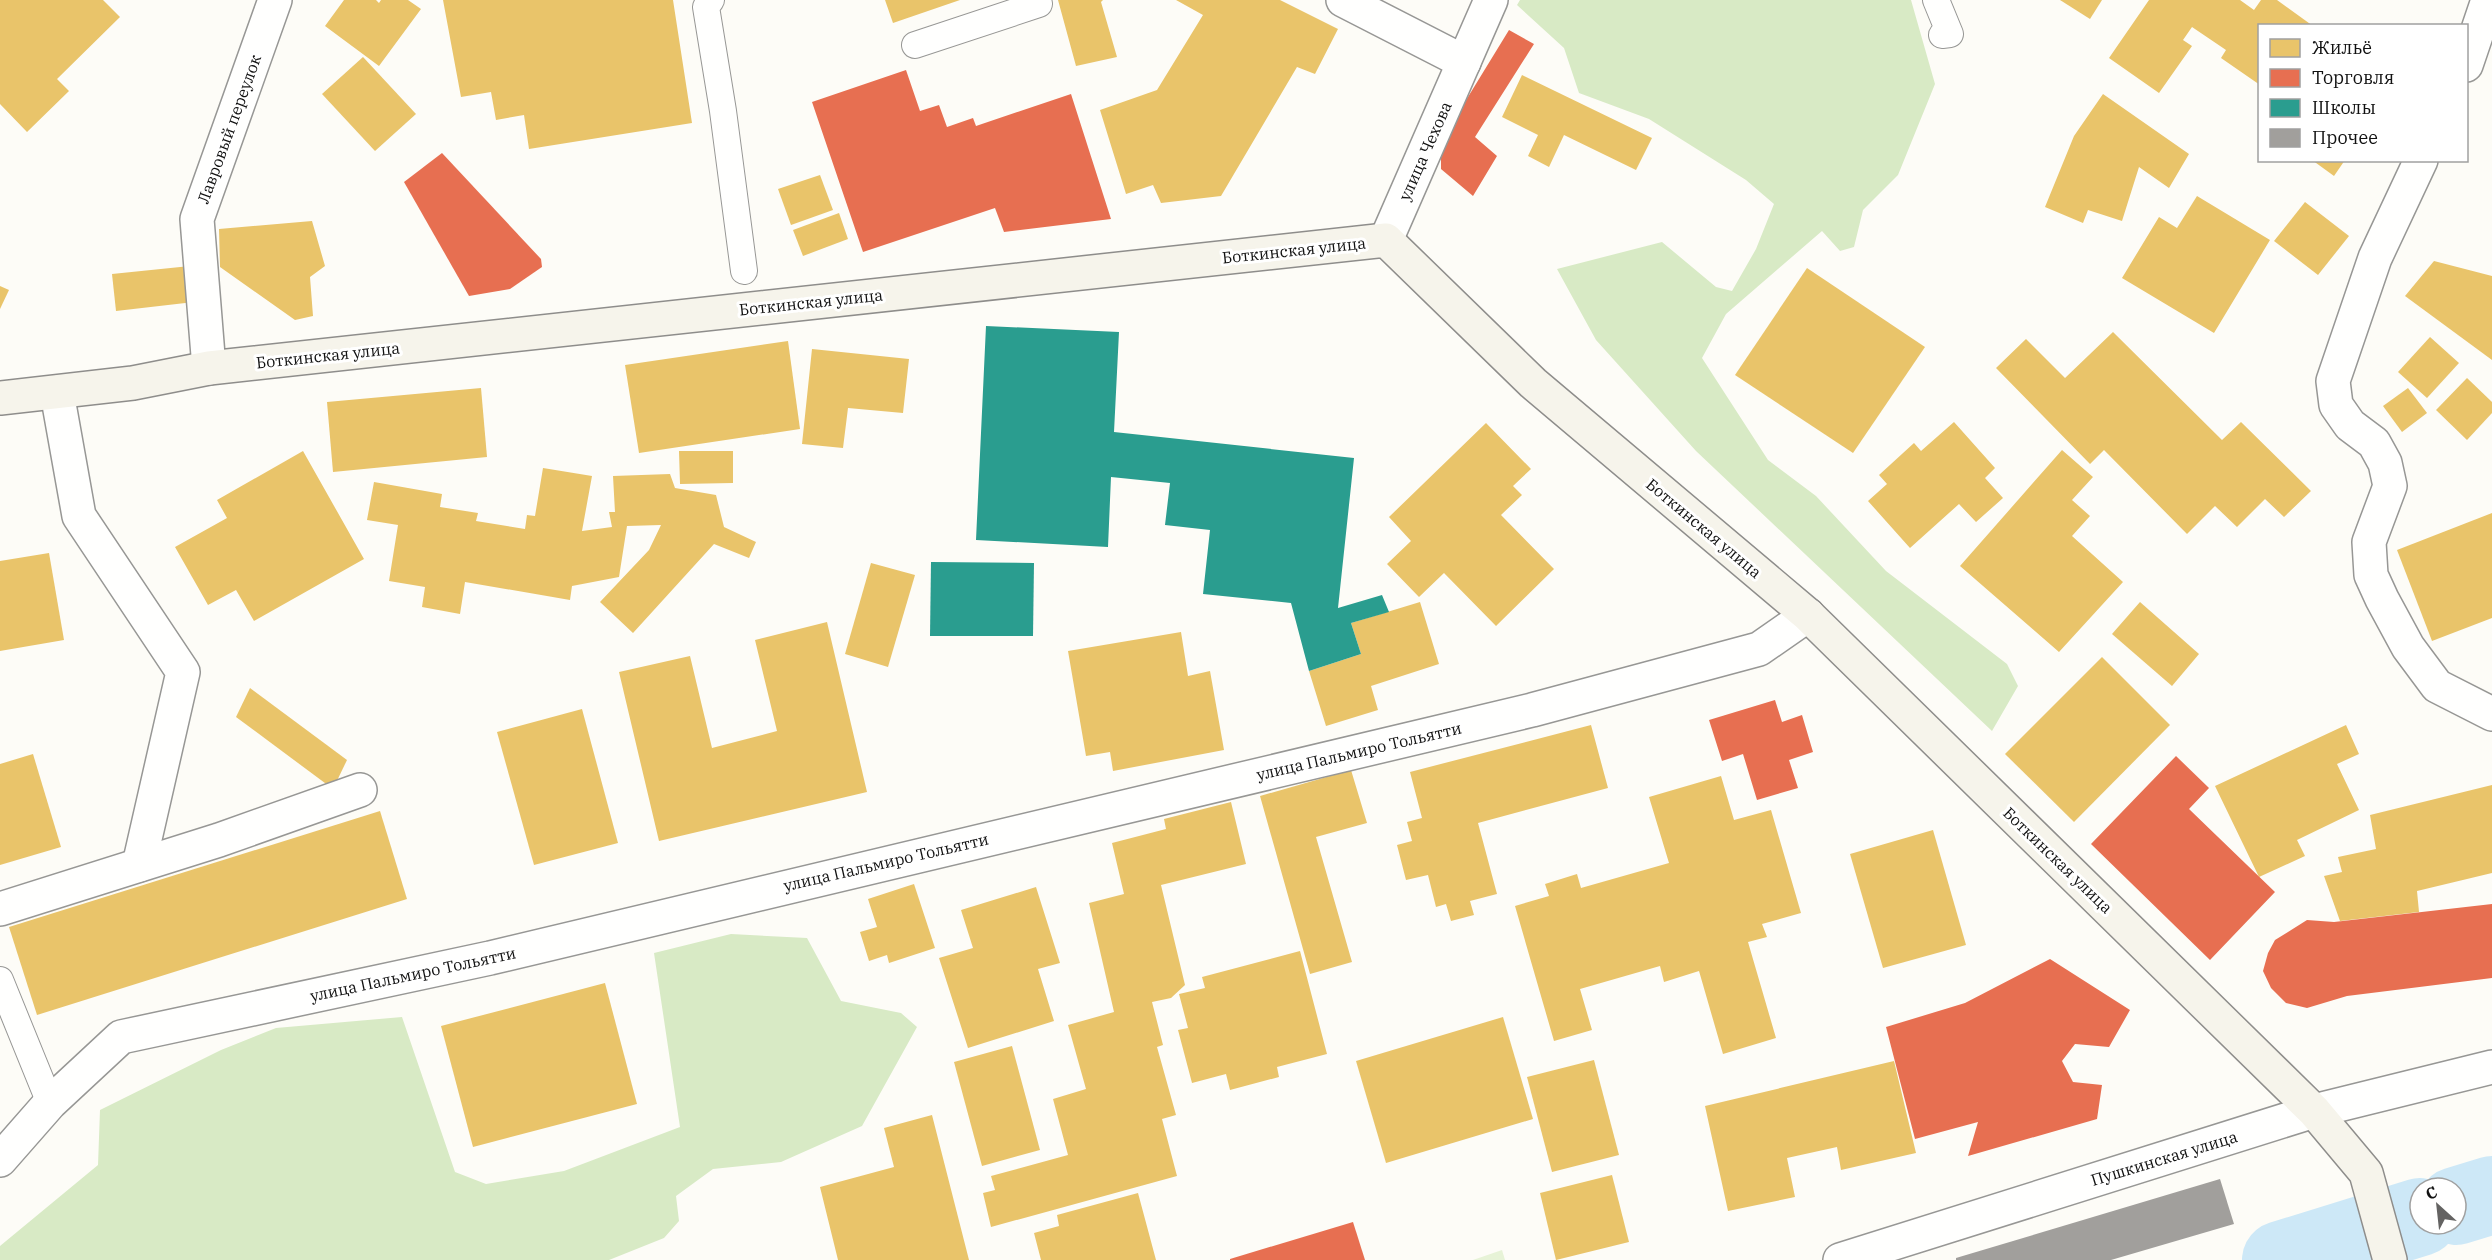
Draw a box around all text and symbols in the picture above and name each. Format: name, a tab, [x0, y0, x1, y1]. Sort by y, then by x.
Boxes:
legend	[2258, 24, 2468, 162]
text: Жильё	[2312, 36, 2372, 59]
street label: Лавровый переулок	[193, 51, 266, 206]
text: Торговля	[2312, 66, 2394, 89]
text: Школы	[2312, 96, 2376, 119]
street label: улица Чехова	[1394, 98, 1456, 204]
text: Прочее	[2312, 126, 2378, 149]
street label: Боткинская улица	[1221, 232, 1367, 267]
street label: Боткинская улица	[738, 284, 884, 319]
street label: Боткинская улица	[255, 337, 401, 372]
street label: Боткинская улица	[1642, 474, 1766, 582]
street label: улица Пальмиро Тольятти	[1254, 718, 1464, 784]
street label: Боткинская улица	[1999, 803, 2117, 918]
street label: улица Пальмиро Тольятти	[781, 829, 991, 895]
street label: улица Пальмиро Тольятти	[308, 942, 518, 1006]
street label: Пушкинская улица	[2088, 1126, 2240, 1190]
north arrow	[2408, 1176, 2468, 1236]
text: С	[2422, 1181, 2440, 1204]

